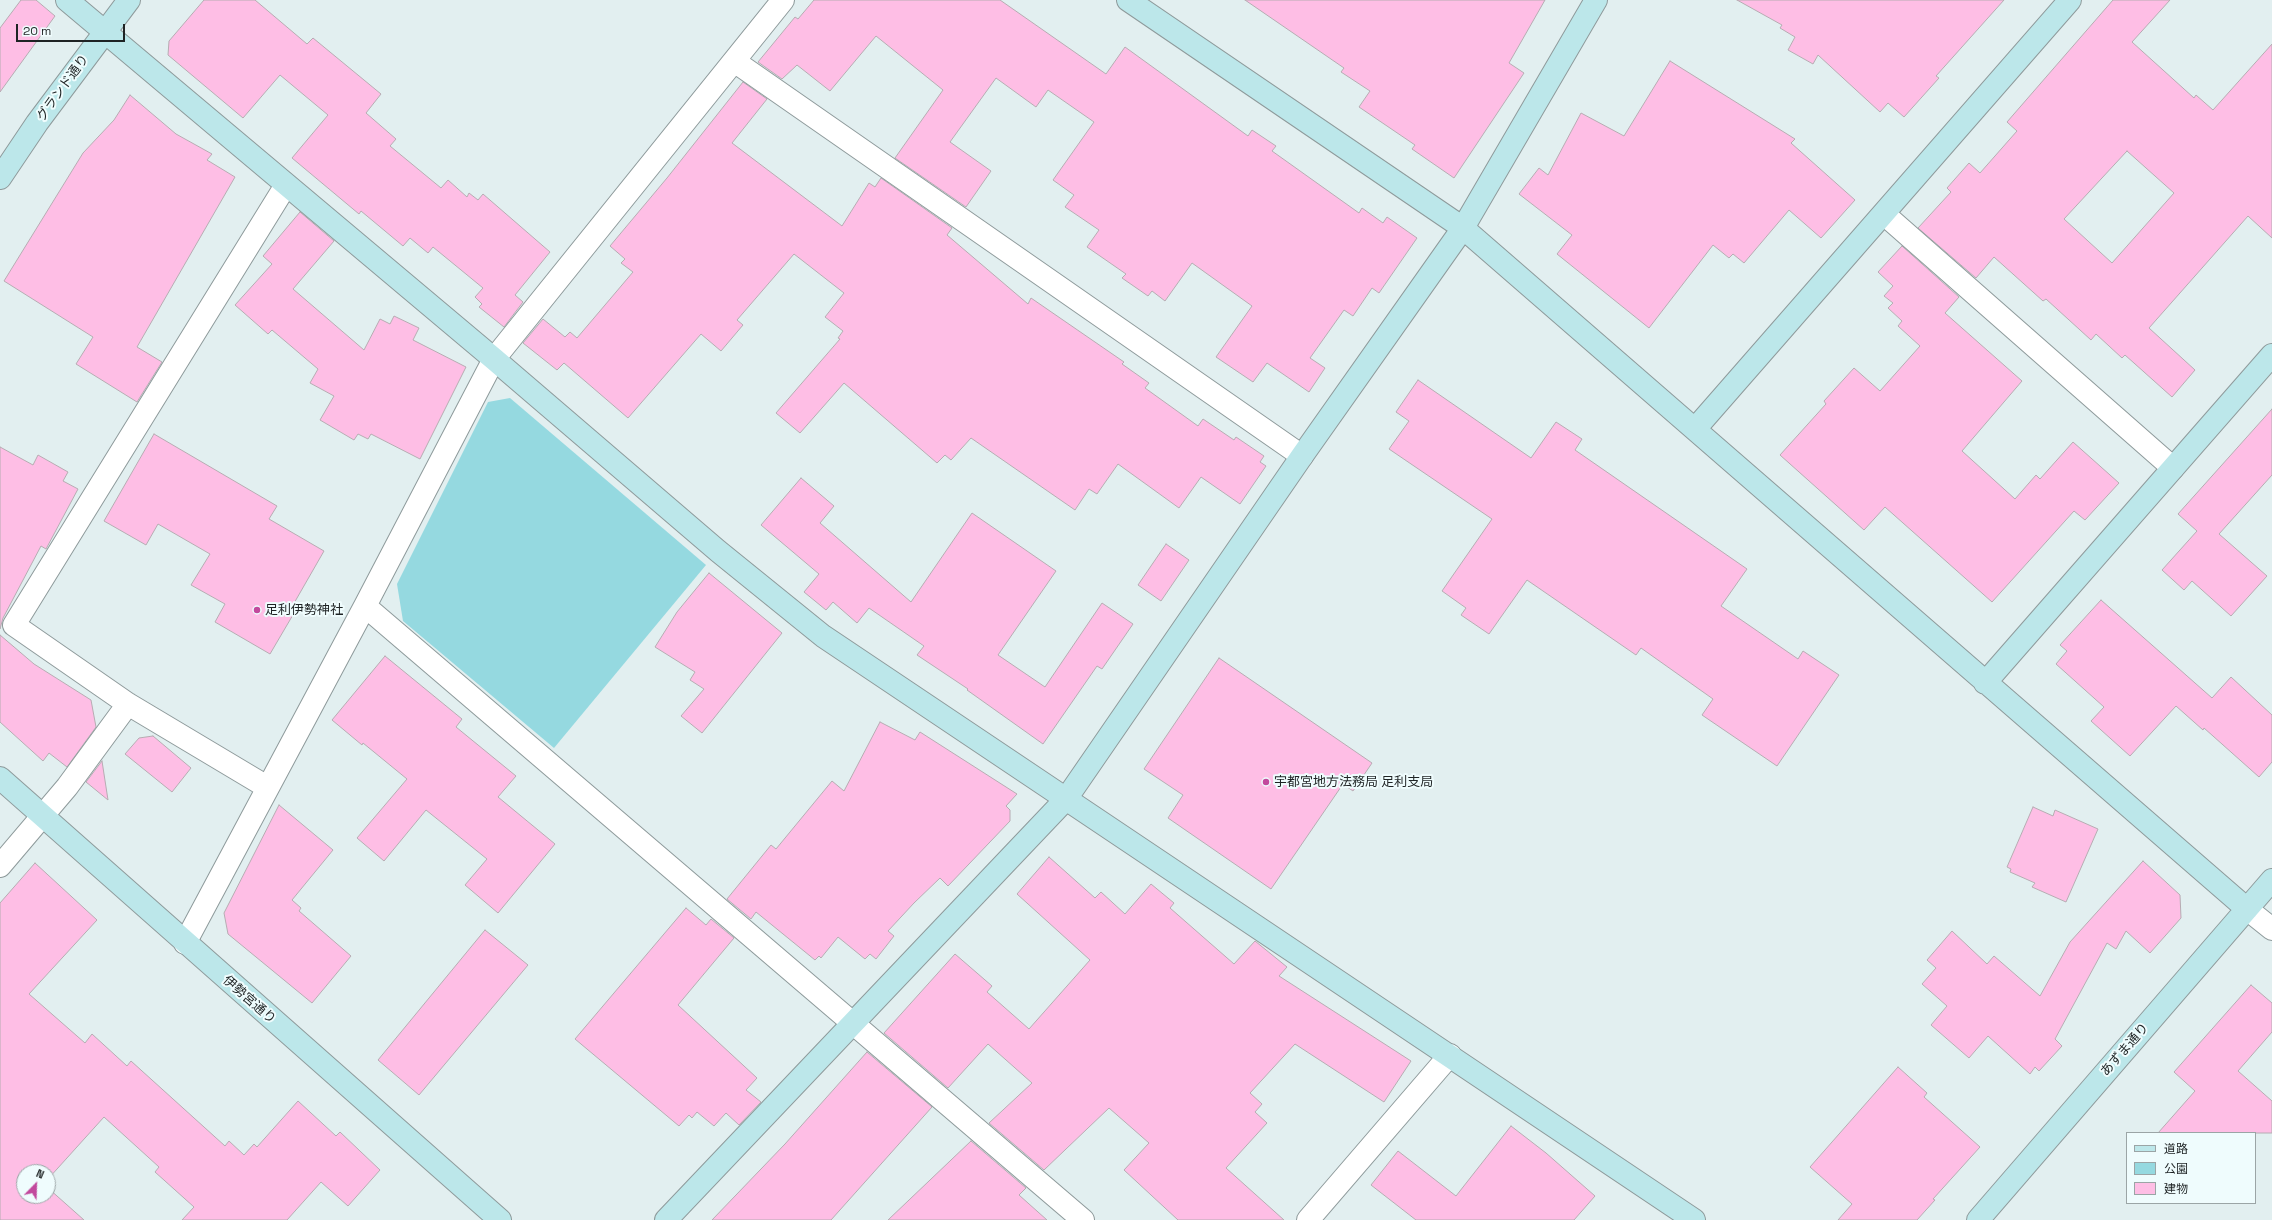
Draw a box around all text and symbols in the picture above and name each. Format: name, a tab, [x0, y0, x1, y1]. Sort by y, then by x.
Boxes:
scale bar	[18, 16, 127, 42]
text: 20 m	[23, 23, 51, 39]
street label: グランド通り	[34, 52, 92, 124]
place label: 足利伊勢神社	[265, 602, 343, 618]
marker: 足利伊勢神社	[252, 605, 262, 615]
place label: 宇都宮地方法務局 足利支局	[1274, 774, 1433, 790]
marker: 宇都宮地方法務局 足利支局	[1261, 777, 1271, 787]
street label: 伊勢宮通り	[219, 973, 279, 1027]
street label: あずま通り	[2098, 1020, 2152, 1080]
legend	[2126, 1132, 2256, 1204]
text: 道路	[2164, 1141, 2188, 1157]
text: 公園	[2164, 1161, 2188, 1177]
north arrow	[16, 1164, 56, 1204]
text: N	[34, 1166, 46, 1182]
text: 建物	[2164, 1181, 2188, 1197]

